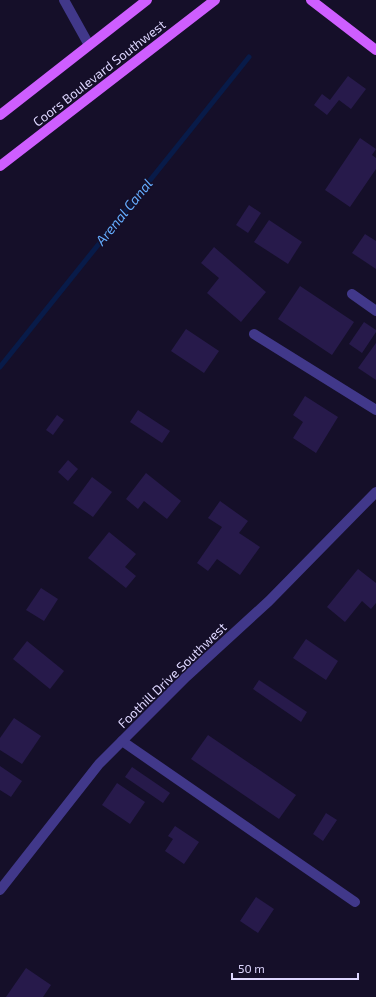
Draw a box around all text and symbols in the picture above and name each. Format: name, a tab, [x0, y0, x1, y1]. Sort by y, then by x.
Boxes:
street label: Coors Boulevard Southwest	[30, 16, 168, 130]
water label: Arenal Canal	[91, 175, 156, 249]
street label: Foothill Drive Southwest	[114, 619, 230, 731]
scale bar	[232, 955, 358, 981]
text: 50 m	[238, 961, 265, 975]

